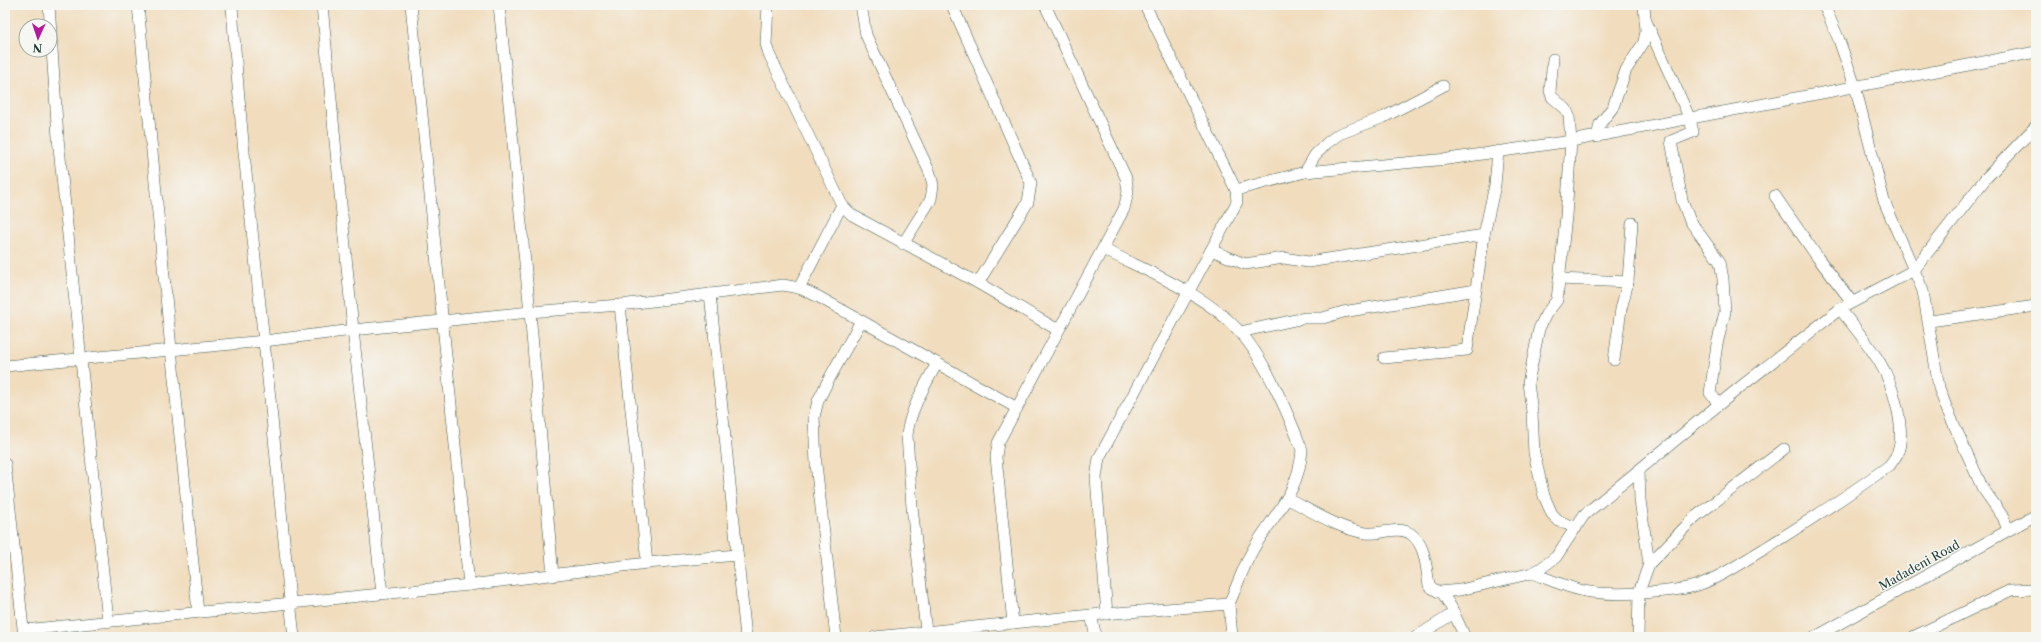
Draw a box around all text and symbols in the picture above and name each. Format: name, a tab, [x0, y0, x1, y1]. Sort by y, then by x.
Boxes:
north arrow	[18, 18, 58, 58]
text: N	[32, 41, 43, 55]
street label: Madadeni Road	[1876, 536, 1963, 593]

